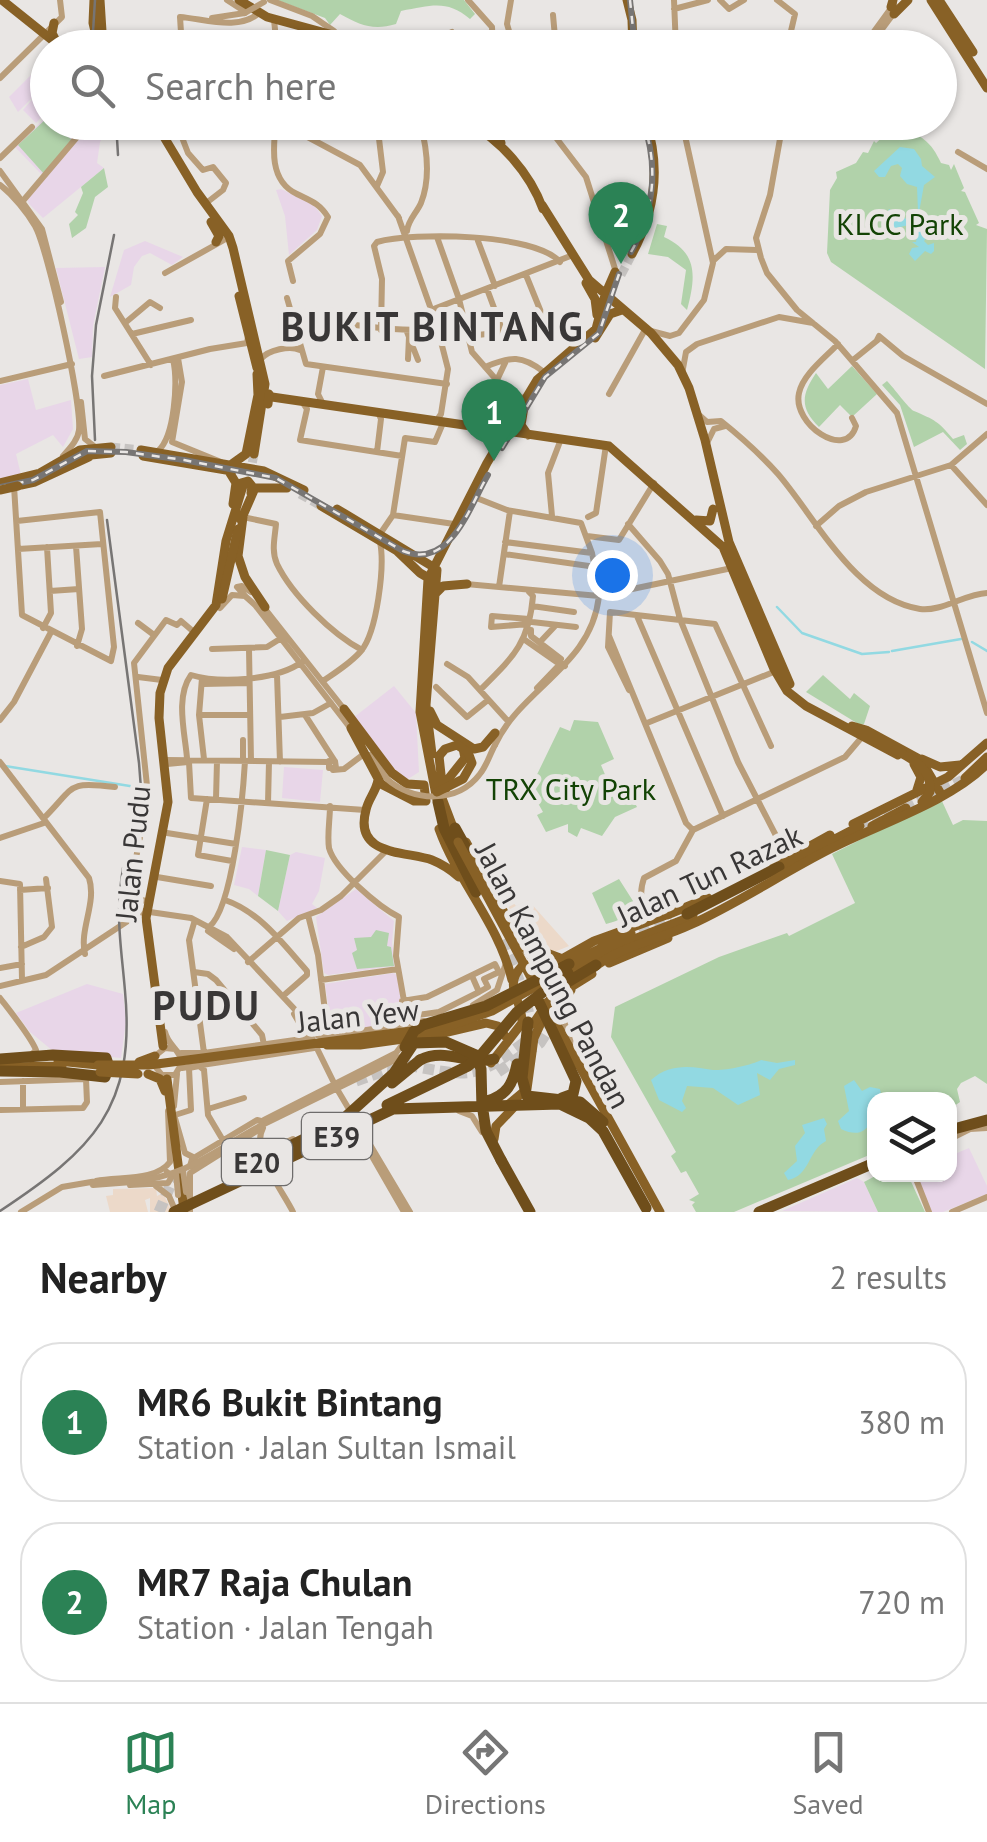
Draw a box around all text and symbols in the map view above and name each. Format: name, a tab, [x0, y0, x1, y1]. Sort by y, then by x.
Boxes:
search box	[30, 30, 957, 140]
icon: search	[65, 58, 120, 113]
text: Search here	[145, 61, 337, 110]
pin: 2	[588, 182, 654, 264]
park label: KLCC Park	[836, 204, 964, 243]
district label: BUKIT BINTANG	[281, 300, 585, 352]
pin: 1	[462, 378, 526, 461]
your location	[587, 550, 638, 601]
park label: TRX City Park	[486, 769, 657, 808]
street label: Jalan Pudu	[105, 783, 158, 925]
street label: Jalan Tun Razak	[608, 815, 808, 936]
street label: Jalan Kampung Pandan	[466, 834, 641, 1115]
district label: PUDU	[153, 979, 261, 1031]
street label: Jalan Yew	[293, 989, 421, 1041]
map controls	[867, 1092, 957, 1182]
button: layers	[867, 1092, 957, 1182]
road number: E39	[302, 1113, 372, 1159]
road number: E20	[222, 1139, 292, 1185]
text: Nearby	[40, 1250, 167, 1305]
text: 2 results	[829, 1256, 947, 1298]
text: MR6 Bukit Bintang	[137, 1377, 443, 1426]
text: 1	[65, 1401, 84, 1443]
text: 380 m	[858, 1401, 945, 1443]
text: Station · Jalan Sultan Ismail	[137, 1426, 516, 1468]
text: MR7 Raja Chulan	[137, 1557, 412, 1606]
text: 2	[65, 1581, 84, 1623]
text: 720 m	[858, 1581, 945, 1623]
text: Station · Jalan Tengah	[137, 1606, 434, 1648]
tab: Map	[123, 1725, 178, 1822]
tab: Directions	[425, 1725, 546, 1822]
tab: Saved	[792, 1725, 864, 1822]

